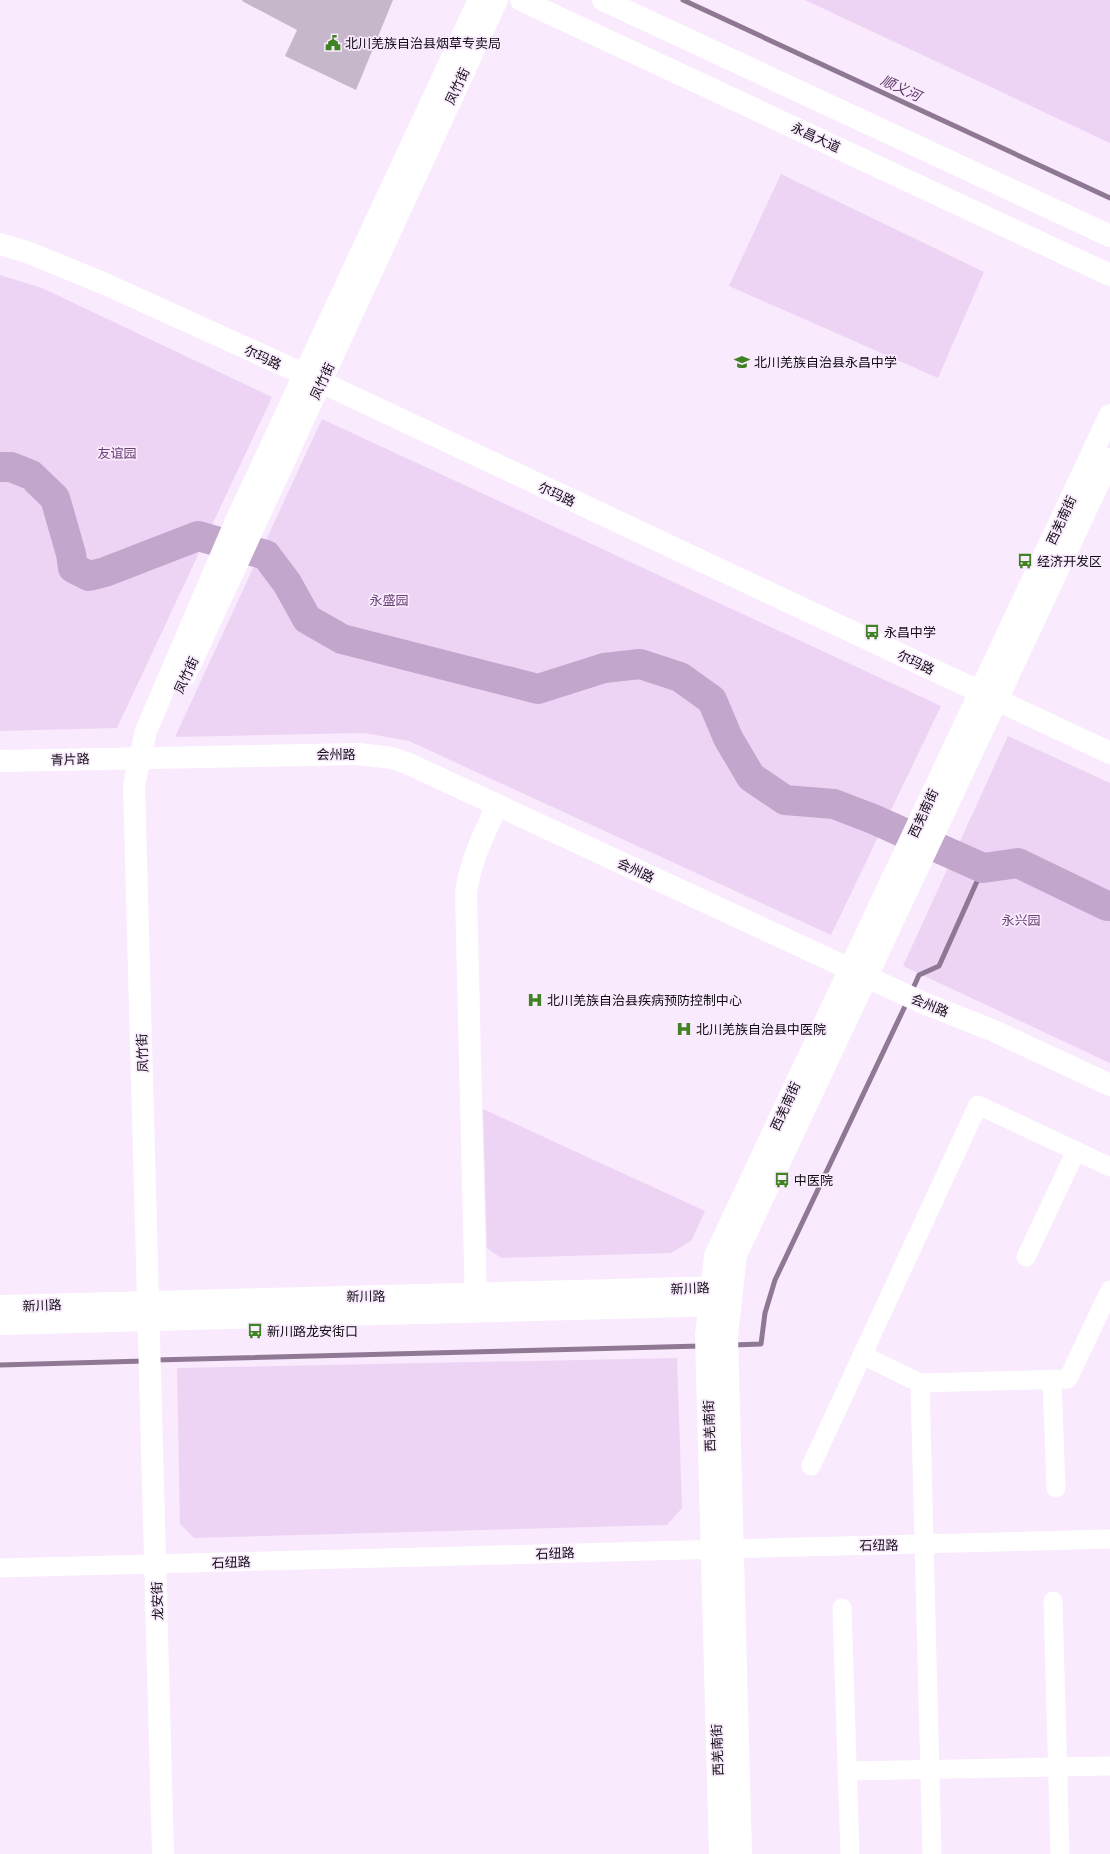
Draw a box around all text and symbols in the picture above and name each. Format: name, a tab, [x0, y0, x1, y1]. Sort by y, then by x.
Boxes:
public building icon: 北川羌族自治县烟草专卖局	[324, 34, 342, 52]
place label: 北川羌族自治县烟草专卖局	[345, 36, 501, 53]
street label: 凤竹街	[443, 66, 474, 108]
water label: 顺义河	[878, 73, 926, 107]
street label: 永昌大道	[788, 121, 842, 157]
street label: 尔玛路	[241, 343, 283, 374]
school or university icon: 北川羌族自治县永昌中学	[733, 353, 751, 371]
place label: 北川羌族自治县永昌中学	[754, 355, 897, 372]
street label: 凤竹街	[308, 361, 339, 403]
park label: 友谊园	[97, 446, 137, 463]
street label: 尔玛路	[535, 480, 577, 511]
street label: 西羌南街	[1045, 494, 1081, 548]
bus stop icon: 经济开发区	[1016, 552, 1034, 570]
place label: 经济开发区	[1037, 555, 1102, 571]
park label: 永盛园	[369, 593, 409, 610]
bus stop icon: 永昌中学	[863, 623, 881, 641]
place label: 永昌中学	[884, 625, 936, 642]
street label: 尔玛路	[894, 648, 936, 679]
street label: 凤竹街	[172, 655, 203, 697]
street label: 会州路	[316, 747, 356, 764]
street label: 青片路	[50, 752, 90, 770]
street label: 西羌南街	[907, 787, 943, 841]
street label: 会州路	[614, 855, 657, 887]
park label: 永兴园	[1001, 914, 1041, 930]
hospital icon: 北川羌族自治县疾病预防控制中心	[526, 991, 544, 1009]
street label: 会州路	[908, 991, 951, 1022]
place label: 北川羌族自治县疾病预防控制中心	[547, 993, 742, 1010]
hospital icon: 北川羌族自治县中医院	[675, 1020, 693, 1038]
place label: 北川羌族自治县中医院	[696, 1022, 826, 1039]
street label: 凤竹街	[135, 1033, 153, 1073]
street label: 西羌南街	[769, 1080, 805, 1134]
bus stop icon: 中医院	[773, 1171, 791, 1189]
place label: 中医院	[794, 1174, 833, 1190]
street label: 新川路	[670, 1281, 710, 1299]
street label: 新川路	[346, 1290, 386, 1306]
street label: 新川路	[22, 1298, 62, 1316]
bus stop icon: 新川路龙安街口	[246, 1322, 264, 1340]
place label: 新川路龙安街口	[267, 1324, 358, 1341]
street label: 西羌南街	[702, 1400, 720, 1452]
street label: 石纽路	[859, 1539, 899, 1555]
street label: 石纽路	[535, 1546, 575, 1564]
street label: 石纽路	[211, 1555, 251, 1573]
street label: 龙安街	[149, 1581, 168, 1621]
street label: 西羌南街	[710, 1724, 728, 1776]

